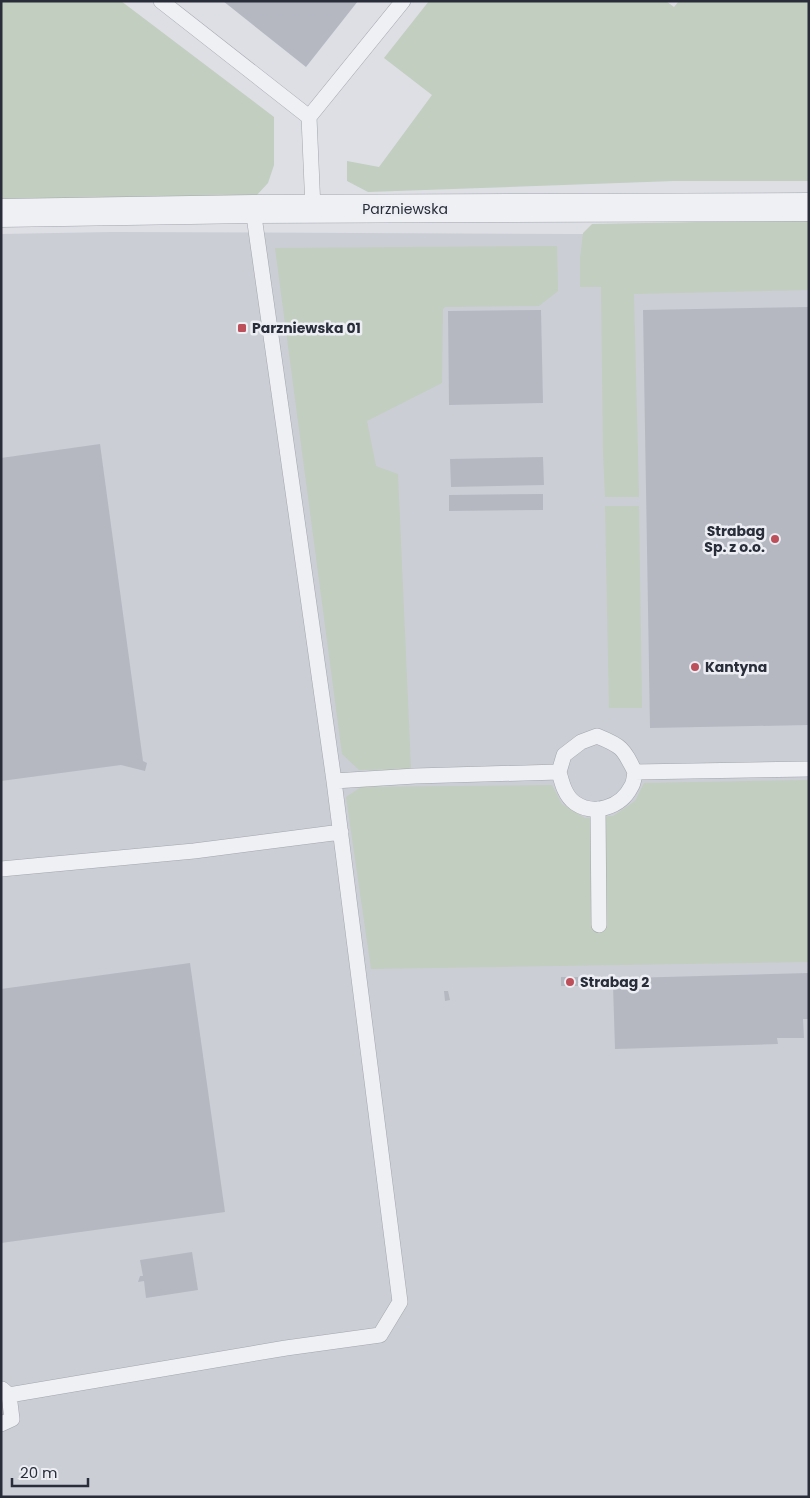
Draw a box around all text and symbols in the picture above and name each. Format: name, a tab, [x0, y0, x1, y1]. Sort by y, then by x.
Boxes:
street label: Parzniewska	[362, 199, 448, 219]
place label: Parzniewska 01	[252, 318, 361, 338]
marker: Parzniewska 01	[236, 322, 248, 334]
place label: Strabag Sp. z o.o.	[704, 521, 765, 557]
marker: Strabag Sp. z o.o.	[769, 533, 781, 545]
place label: Kantyna	[705, 657, 767, 677]
marker: Kantyna	[689, 661, 701, 673]
place label: Strabag 2	[580, 972, 649, 992]
marker: Strabag 2	[564, 976, 576, 988]
scale bar	[12, 1456, 89, 1488]
text: 20 m	[20, 1462, 58, 1483]

